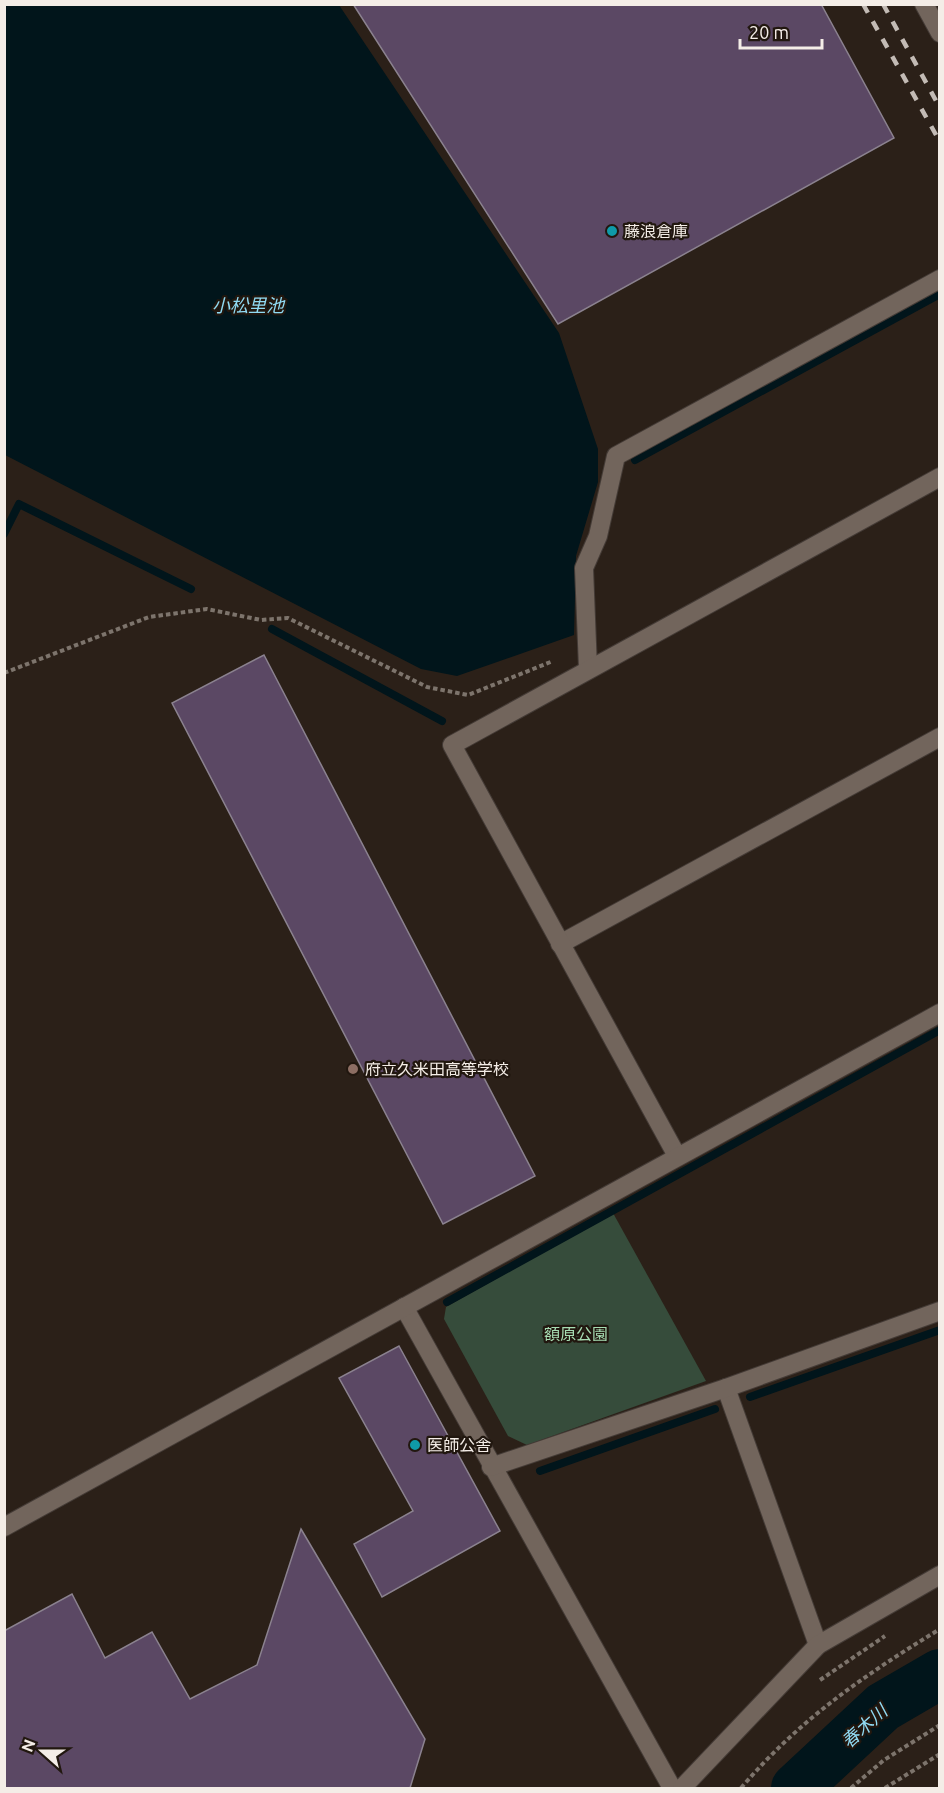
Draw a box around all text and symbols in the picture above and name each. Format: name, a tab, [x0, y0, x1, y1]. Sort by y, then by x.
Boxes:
scale bar	[740, 12, 822, 50]
text: 20 m	[749, 22, 789, 42]
place label: 藤浪倉庫	[624, 222, 688, 240]
marker: 藤浪倉庫	[605, 224, 619, 238]
water label: 小松里池	[212, 295, 286, 315]
place label: 府立久米田高等学校	[365, 1060, 509, 1078]
marker: 府立久米田高等学校	[346, 1062, 360, 1076]
park label: 額原公園	[544, 1325, 608, 1343]
place label: 医師公舎	[427, 1436, 491, 1454]
marker: 医師公舎	[408, 1438, 422, 1452]
water label: 春木川	[837, 1699, 892, 1751]
north arrow	[12, 1721, 72, 1781]
text: N	[17, 1737, 39, 1754]

